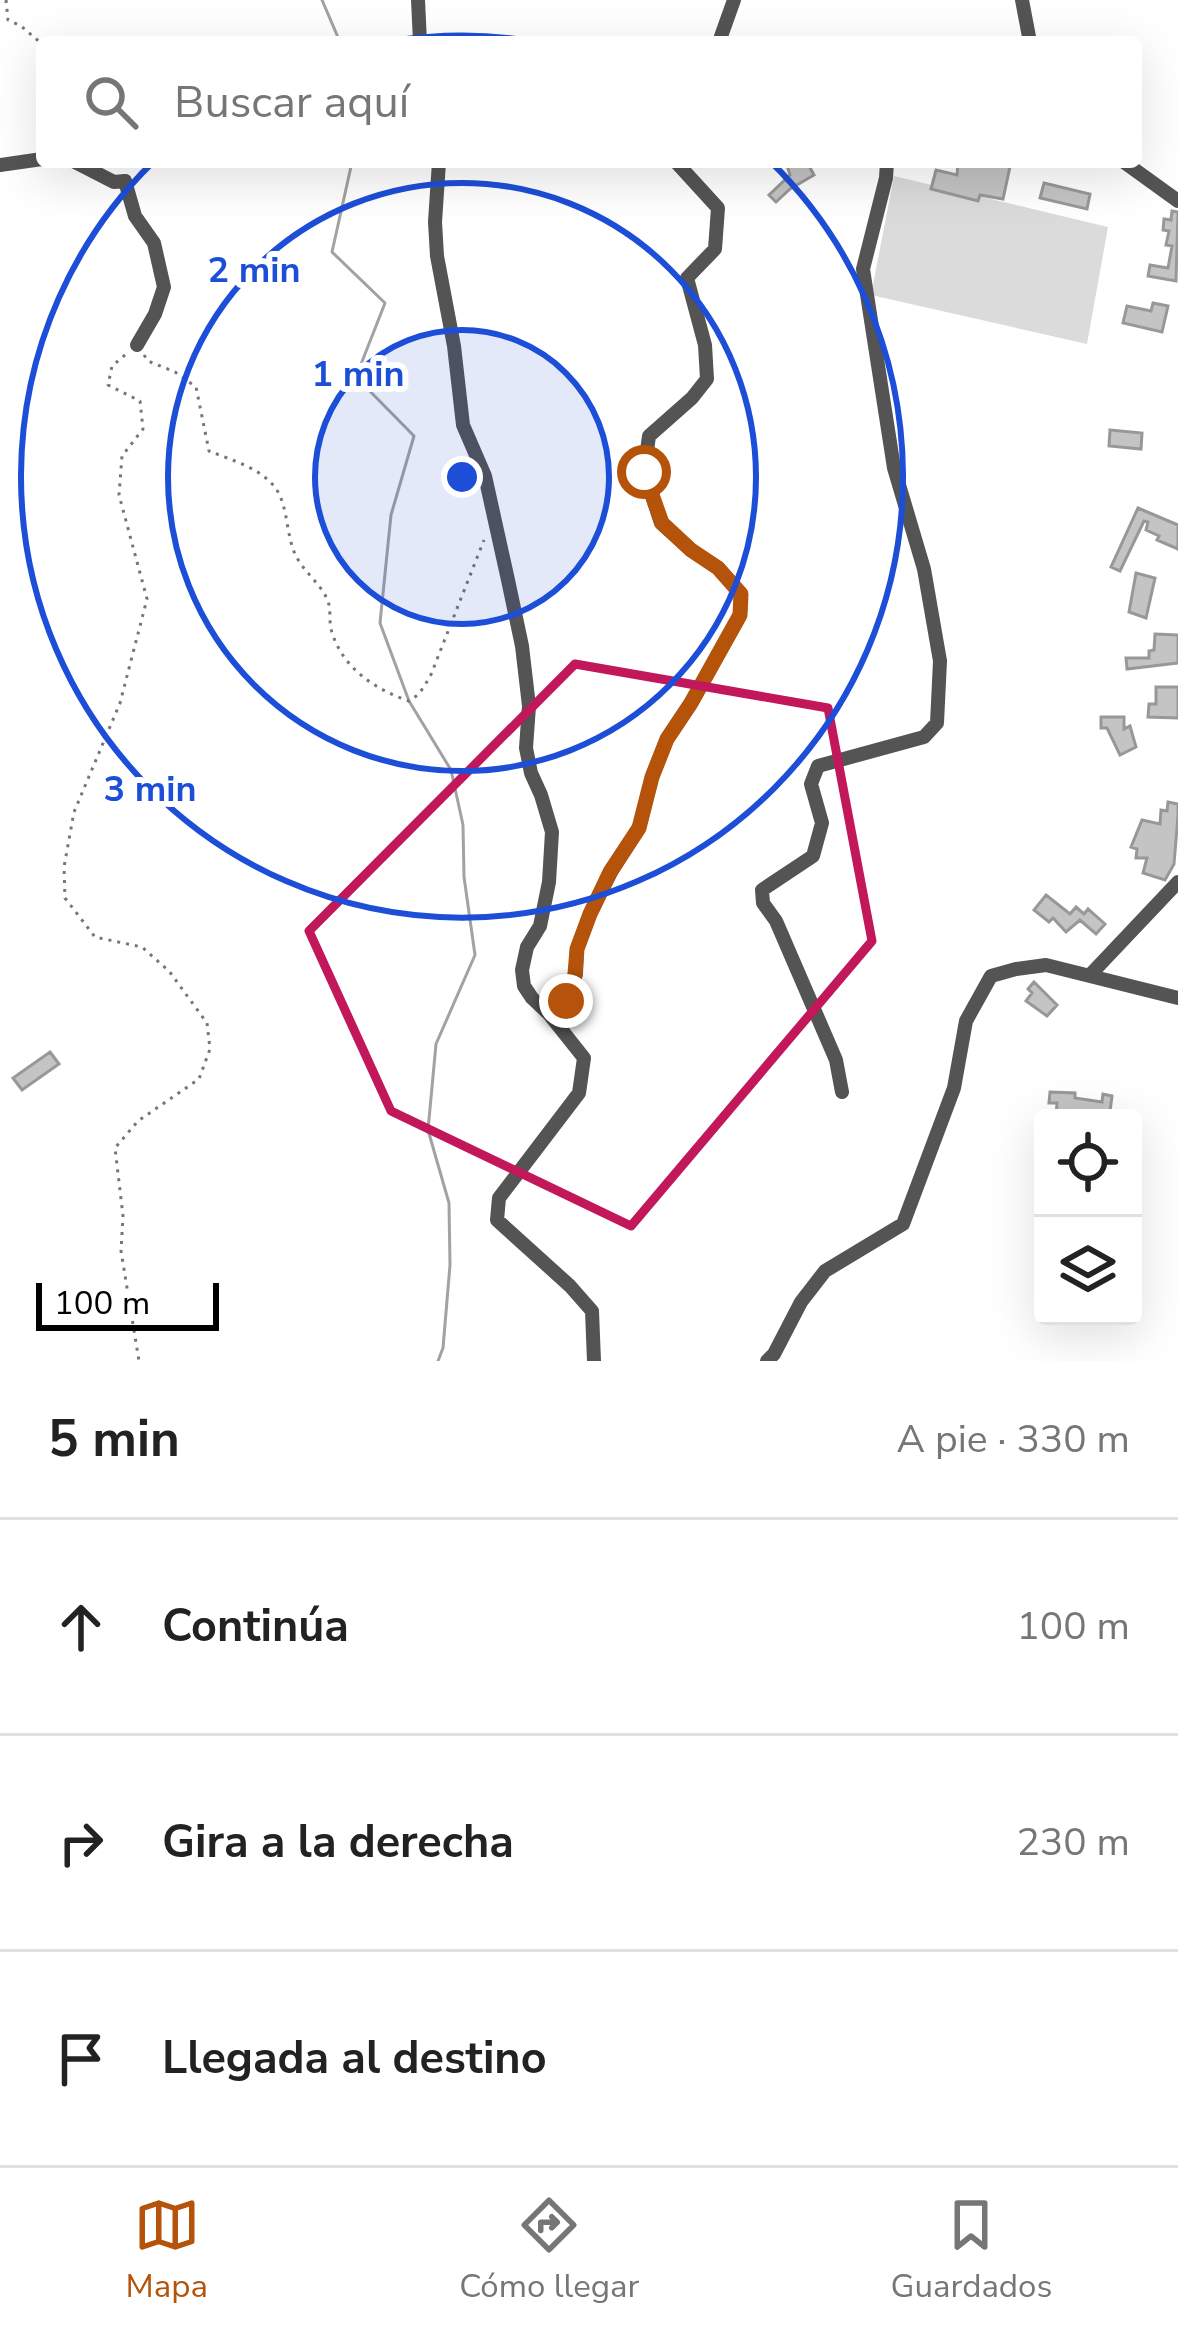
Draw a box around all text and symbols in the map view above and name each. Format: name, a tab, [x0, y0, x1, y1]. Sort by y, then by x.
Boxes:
search box	[36, 36, 1142, 168]
icon: search	[78, 69, 144, 135]
text: Buscar aquí	[174, 72, 409, 133]
text: 2 min	[207, 246, 301, 295]
text: 1 min	[311, 350, 405, 399]
route start	[617, 445, 671, 499]
centre of rings	[441, 456, 483, 498]
text: 3 min	[103, 765, 197, 814]
route end	[539, 974, 593, 1028]
map controls	[1034, 1109, 1142, 1325]
button: locate	[1034, 1109, 1142, 1217]
button: layers	[1034, 1217, 1142, 1325]
scale bar	[36, 1277, 219, 1330]
text: 100 m	[54, 1281, 150, 1326]
text: 5 min	[48, 1404, 180, 1474]
text: A pie · 330 m	[896, 1413, 1130, 1466]
icon: ahead	[48, 1594, 114, 1660]
text: Continúa	[162, 1596, 349, 1657]
text: 100 m	[1016, 1600, 1130, 1653]
icon: right	[48, 1810, 114, 1876]
text: Gira a la derecha	[162, 1812, 514, 1873]
text: 230 m	[1016, 1816, 1130, 1869]
icon: arrive	[48, 2026, 114, 2092]
text: Llegada al destino	[162, 2028, 547, 2089]
tab: Mapa	[126, 2192, 208, 2309]
tab: Cómo llegar	[459, 2192, 639, 2309]
tab: Guardados	[891, 2192, 1052, 2309]

